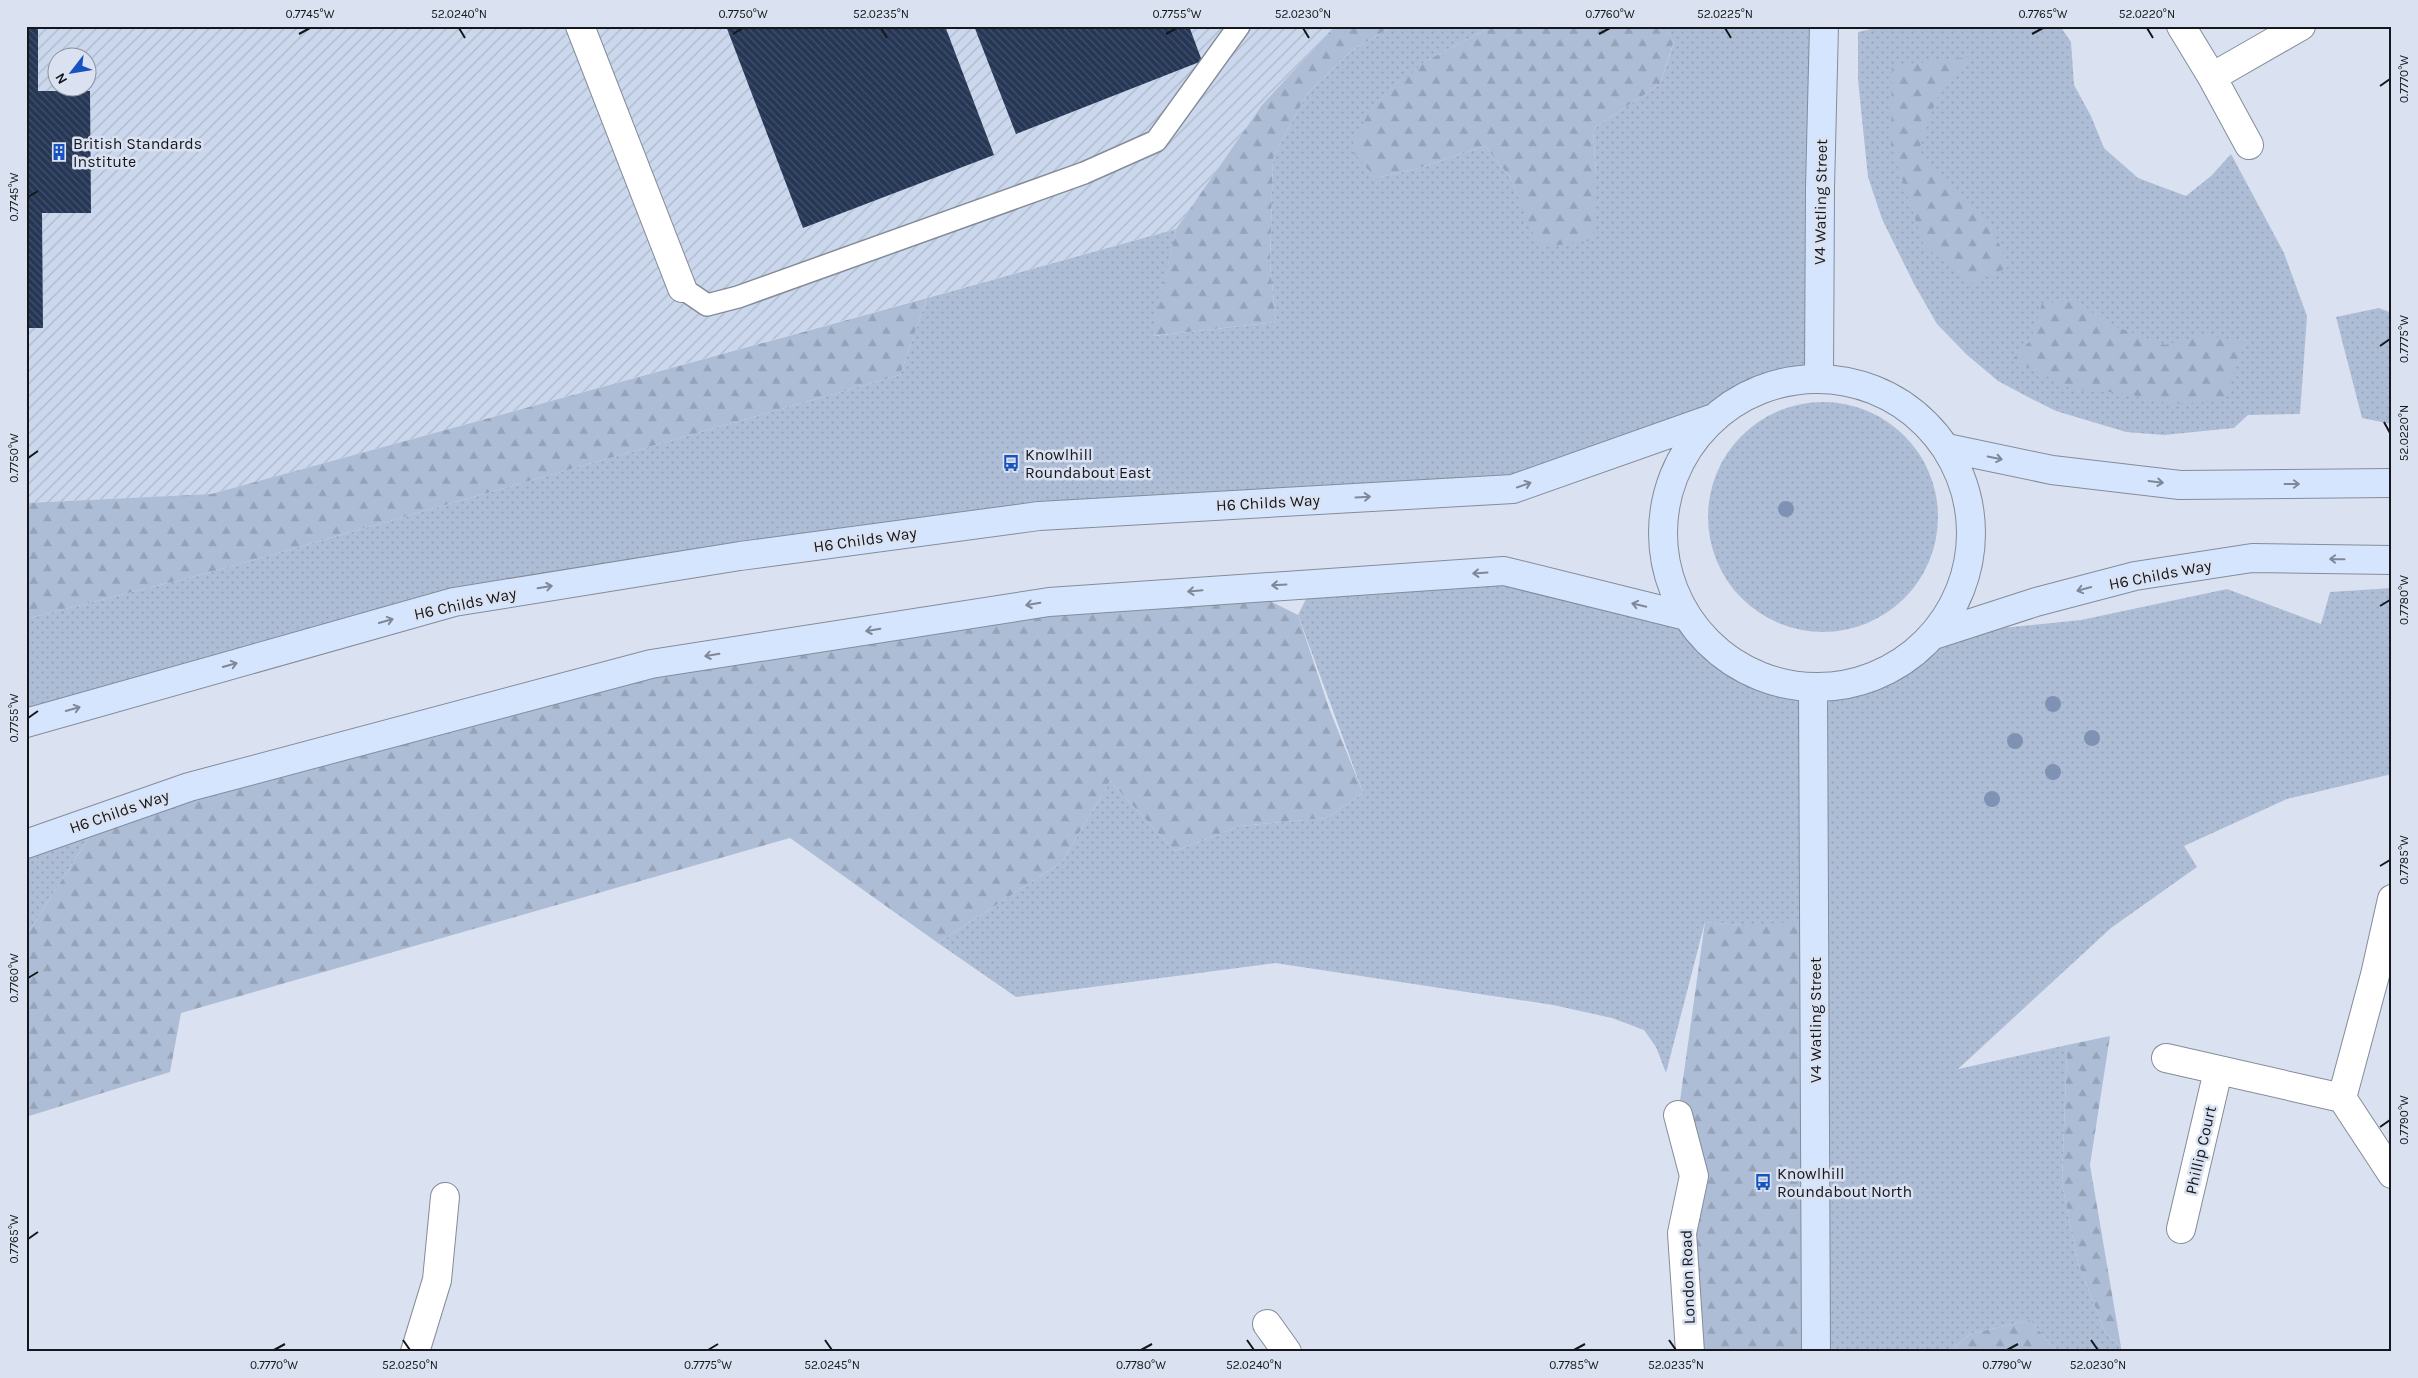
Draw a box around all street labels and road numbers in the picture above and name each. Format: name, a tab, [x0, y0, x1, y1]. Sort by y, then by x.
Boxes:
street label: V4 Watling Street	[1810, 139, 1831, 265]
street label: H6 Childs Way	[1216, 490, 1321, 515]
street label: H6 Childs Way	[812, 523, 918, 556]
street label: H6 Childs Way	[2107, 555, 2214, 594]
street label: H6 Childs Way	[412, 583, 519, 624]
street label: H6 Childs Way	[67, 785, 172, 837]
street label: V4 Watling Street	[1806, 957, 1825, 1083]
street label: Phillip Court	[2181, 1104, 2220, 1196]
street label: London Road	[1676, 1229, 1699, 1324]

